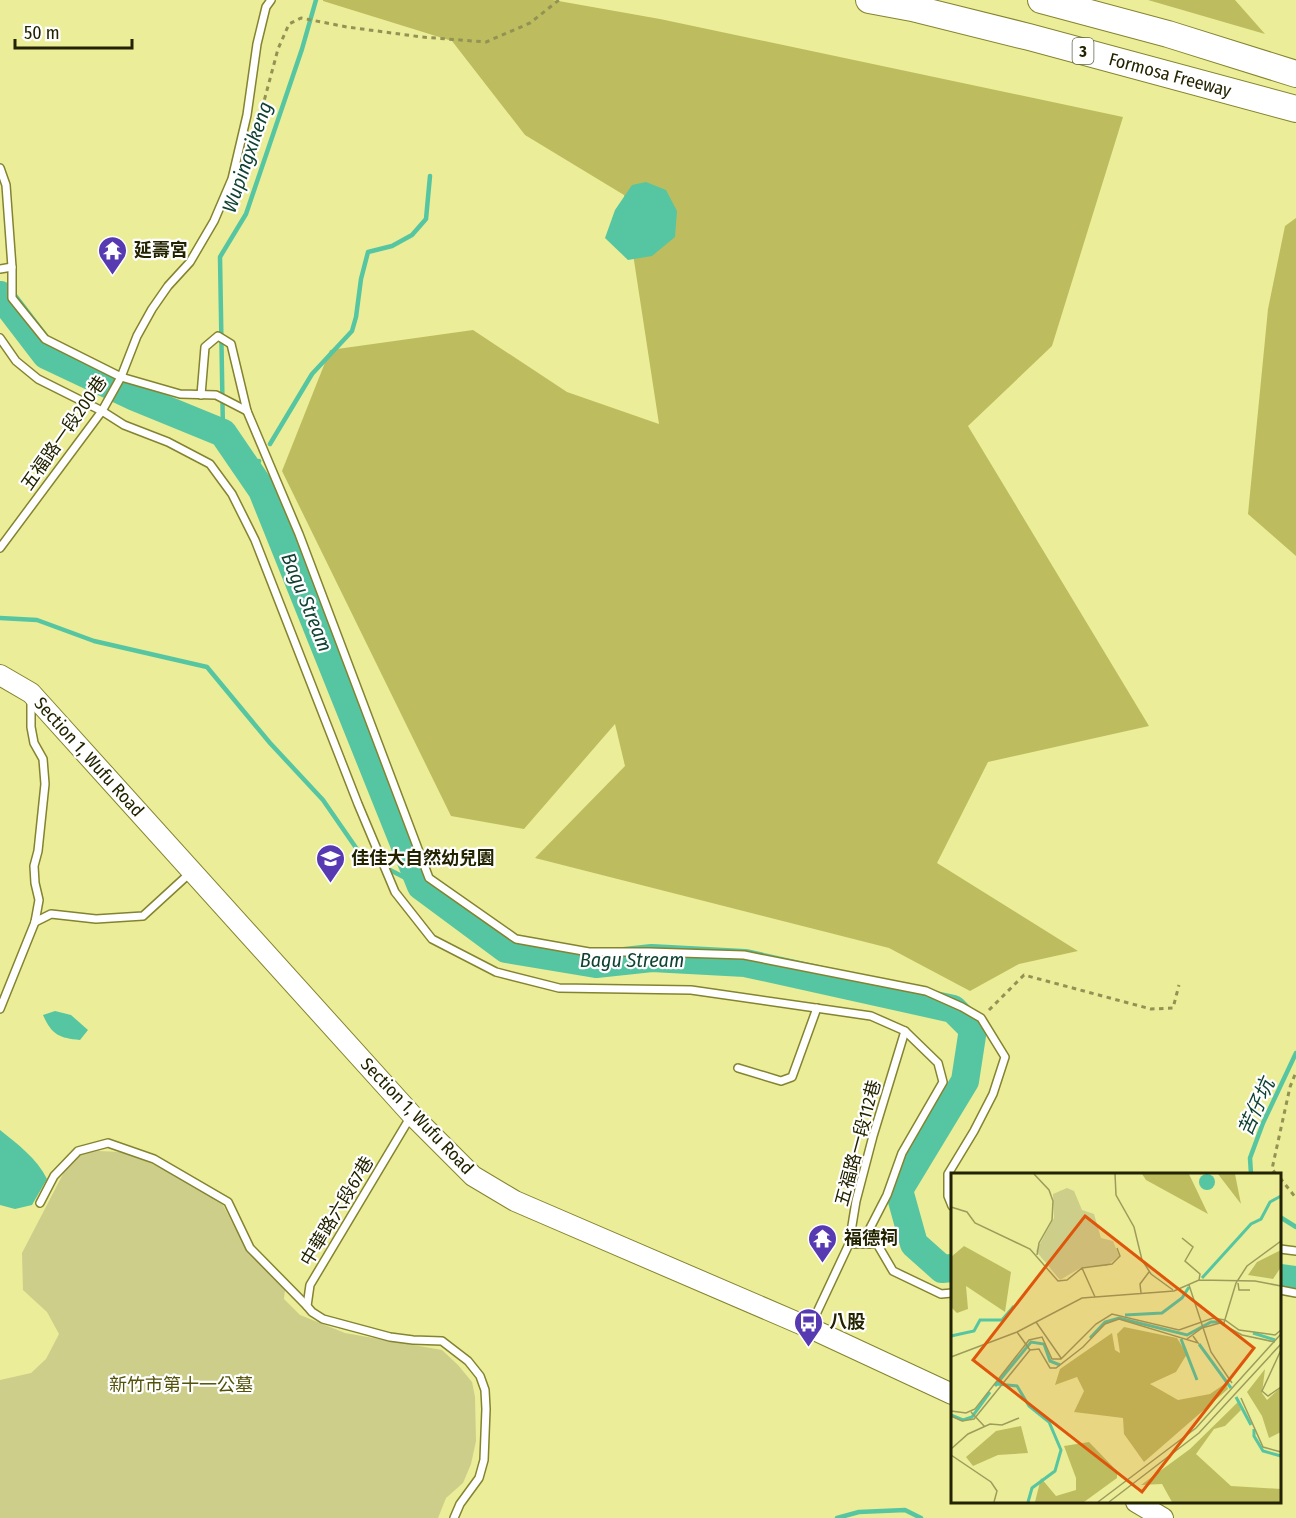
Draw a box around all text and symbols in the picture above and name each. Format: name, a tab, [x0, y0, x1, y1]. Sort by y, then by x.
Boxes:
scale bar	[15, 12, 132, 50]
text: 50 m	[24, 22, 60, 44]
road number: 3	[1072, 38, 1094, 64]
street label: Formosa Freeway	[1106, 48, 1234, 102]
water label: Wupingxikeng	[217, 98, 277, 216]
temple icon: 延壽宮	[97, 234, 129, 276]
place label: 延壽宮	[134, 239, 188, 261]
street label: 五福路一段200巷	[16, 372, 112, 494]
water label: Bagu Stream	[276, 549, 338, 655]
street label: Section 1, Wufu Road	[30, 693, 148, 821]
school or university icon: 佳佳大自然幼兒園	[314, 842, 346, 884]
place label: 佳佳大自然幼兒園	[351, 847, 495, 869]
water label: Bagu Stream	[580, 948, 684, 972]
street label: Section 1, Wufu Road	[356, 1053, 478, 1179]
water label: 苦仔坑	[1233, 1072, 1280, 1139]
street label: 五福路一段112巷	[831, 1077, 885, 1209]
street label: 中華路六段67巷	[296, 1152, 378, 1270]
inset map	[951, 1173, 1281, 1503]
temple icon: 福德祠	[807, 1222, 839, 1264]
place label: 福德祠	[844, 1227, 898, 1249]
bus stop icon: 八股	[792, 1306, 824, 1348]
place label: 八股	[829, 1311, 865, 1333]
park label: 新竹市第十一公墓	[109, 1374, 253, 1396]

